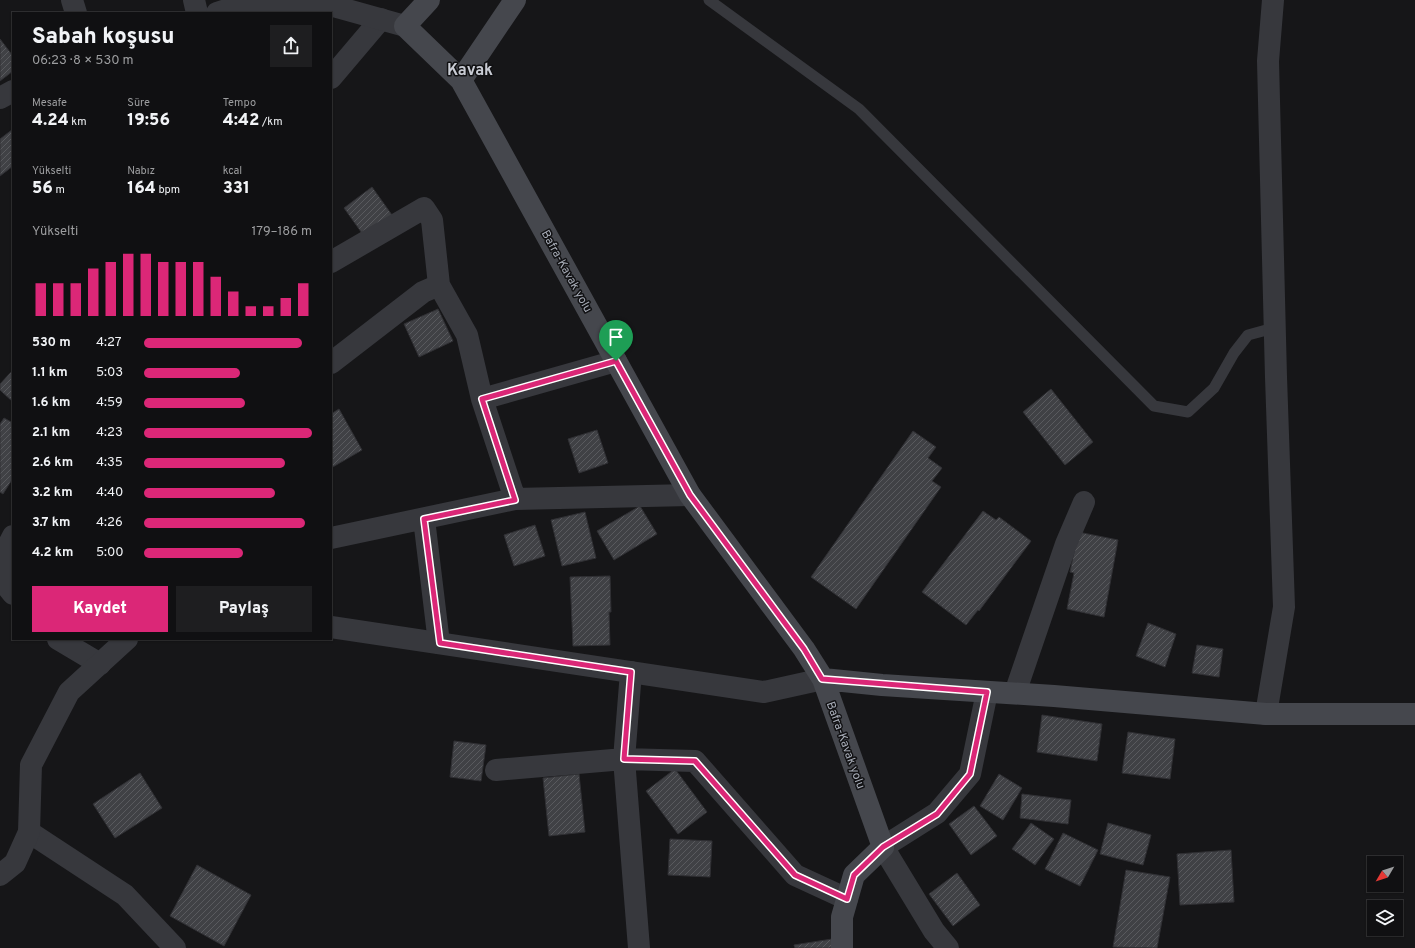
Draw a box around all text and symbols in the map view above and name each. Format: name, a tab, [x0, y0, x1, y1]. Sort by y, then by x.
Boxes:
text: Sabah koşusu	[32, 24, 175, 51]
button: share	[270, 25, 312, 67]
text: 06:23 · 8 × 530 m	[32, 53, 134, 69]
district label: Kavak	[447, 61, 493, 81]
text: Mesafe	[32, 96, 67, 110]
text: Süre	[127, 96, 150, 110]
text: Tempo	[223, 96, 256, 110]
text: 4.24	[32, 110, 69, 132]
text: 19:56	[127, 110, 170, 132]
text: 4:42	[223, 110, 259, 132]
text: km	[69, 115, 87, 129]
text: /km	[259, 115, 283, 129]
text: Yükselti	[32, 164, 71, 178]
text: Nabız	[127, 164, 155, 178]
text: kcal	[223, 164, 242, 178]
text: 56	[32, 178, 53, 200]
text: 164	[127, 178, 156, 200]
text: 331	[223, 178, 250, 200]
text: m	[53, 183, 65, 197]
text: bpm	[156, 183, 180, 197]
text: Yükselti	[32, 224, 78, 240]
text: 179–186 m	[251, 224, 312, 240]
street label: Bafra-Kavak yolu	[537, 227, 595, 316]
pin	[599, 320, 633, 361]
icon: arrive	[605, 326, 627, 348]
text: 530 m	[32, 335, 71, 351]
text: 4:27	[96, 335, 122, 351]
text: 1.1 km	[32, 365, 68, 381]
text: 5:03	[96, 365, 123, 381]
text: 1.6 km	[32, 395, 70, 411]
text: 4:59	[96, 395, 123, 411]
text: 2.1 km	[32, 425, 70, 441]
text: 4:23	[96, 425, 123, 441]
text: 2.6 km	[32, 455, 73, 471]
text: 4:35	[96, 455, 123, 471]
text: 3.2 km	[32, 485, 73, 501]
text: 4:40	[96, 485, 123, 501]
text: 3.7 km	[32, 515, 70, 531]
text: 4:26	[96, 515, 123, 531]
text: 4.2 km	[32, 545, 73, 561]
text: 5:00	[96, 545, 124, 561]
button: Kaydet	[32, 586, 168, 632]
button: Paylaş	[176, 586, 312, 632]
street label: Bafra-Kavak yolu	[822, 699, 868, 791]
north arrow	[1367, 856, 1403, 892]
map controls	[1367, 856, 1403, 936]
button: layers	[1367, 900, 1403, 936]

